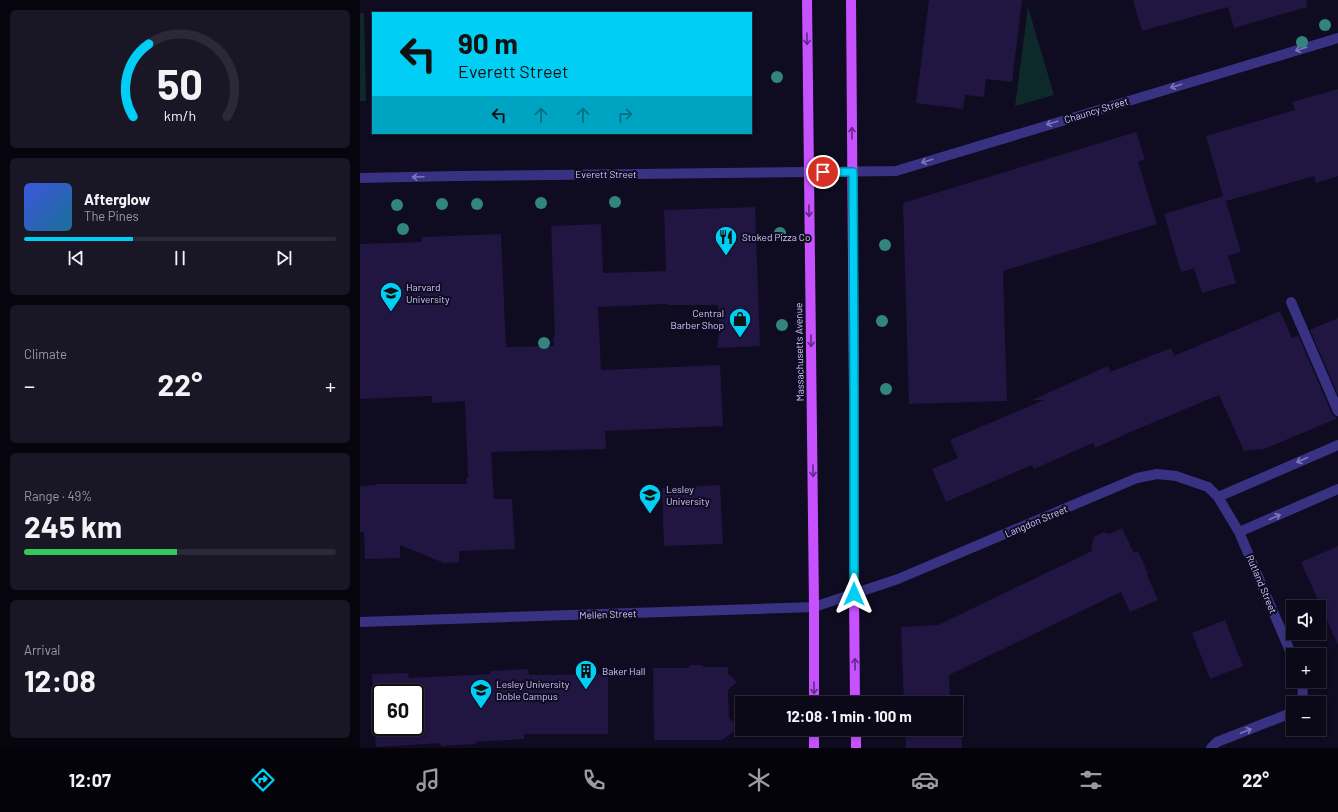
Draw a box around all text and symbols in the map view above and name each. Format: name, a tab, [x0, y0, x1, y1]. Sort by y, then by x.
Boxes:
text: 90 m	[458, 26, 518, 60]
icon: left	[392, 28, 444, 80]
one-way arrow	[804, 32, 811, 45]
one-way arrow	[1294, 46, 1307, 53]
text: 50	[157, 58, 203, 108]
text: Everett Street	[458, 60, 569, 82]
one-way arrow	[1170, 83, 1183, 90]
street label: Chauncy Street	[1063, 94, 1130, 125]
icon: left	[488, 104, 510, 126]
icon: ahead	[530, 104, 552, 126]
icon: ahead	[572, 104, 594, 126]
icon: right	[614, 104, 636, 126]
text: km/h	[164, 106, 196, 123]
one-way arrow	[1045, 120, 1058, 127]
one-way arrow	[848, 127, 856, 140]
pin	[806, 155, 840, 189]
one-way arrow	[921, 158, 934, 165]
icon: arrive	[812, 161, 834, 183]
street label: Everett Street	[575, 168, 637, 180]
one-way arrow	[412, 173, 425, 181]
text: Afterglow	[84, 190, 150, 208]
one-way arrow	[805, 204, 813, 217]
text: The Pines	[84, 208, 139, 224]
restaurant icon: Stoked Pizza Co	[713, 224, 739, 257]
place label: Stoked Pizza Co	[742, 231, 810, 243]
icon: previous	[65, 247, 87, 269]
icon: pause	[169, 247, 191, 269]
icon: next	[273, 247, 295, 269]
school or university icon: Harvard University	[378, 280, 404, 313]
place label: Harvard University	[406, 281, 450, 305]
street label: Massachusetts Avenue	[792, 303, 806, 401]
shop icon: Central Barber Shop	[727, 306, 753, 339]
place label: Central Barber Shop	[671, 307, 724, 331]
one-way arrow	[807, 334, 815, 347]
text: Climate	[24, 346, 67, 362]
text: 22°	[158, 366, 202, 402]
text: −	[24, 372, 35, 398]
text: +	[325, 372, 336, 398]
one-way arrow	[1297, 457, 1309, 465]
one-way arrow	[809, 464, 817, 477]
school or university icon: Lesley University	[637, 482, 663, 515]
place label: Lesley University	[666, 483, 710, 507]
text: Range · 49%	[24, 488, 92, 504]
street label: Langdon Street	[1003, 502, 1070, 540]
text: 245 km	[24, 508, 122, 544]
one-way arrow	[1268, 512, 1280, 520]
street label: Rutland Street	[1244, 553, 1280, 615]
position arrow	[833, 573, 875, 615]
map controls	[1286, 600, 1326, 736]
button: sound	[1286, 600, 1326, 640]
street label: Mellen Street	[579, 607, 637, 621]
text: Arrival	[24, 642, 60, 658]
button: +	[1286, 648, 1326, 688]
building icon: Baker Hall	[573, 658, 599, 691]
one-way arrow	[851, 658, 859, 671]
text: 12:08	[24, 662, 96, 698]
place label: Baker Hall	[602, 665, 645, 677]
school or university icon: Lesley University Doble Campus	[468, 677, 494, 710]
place label: Lesley University Doble Campus	[496, 678, 570, 702]
one-way arrow	[810, 681, 818, 694]
speed limit sign: 60	[372, 684, 424, 736]
button: −	[1286, 696, 1326, 736]
text: 12:08 · 1 min · 100 m	[786, 707, 912, 725]
one-way arrow	[1239, 727, 1251, 734]
icon: directions	[249, 766, 277, 794]
icon: music	[414, 766, 442, 794]
icon: phone	[580, 766, 608, 794]
icon: climate	[745, 766, 773, 794]
icon: car	[911, 766, 939, 794]
icon: filters	[1077, 766, 1105, 794]
text: 12:07	[69, 769, 111, 791]
text: 22°	[1242, 769, 1269, 791]

